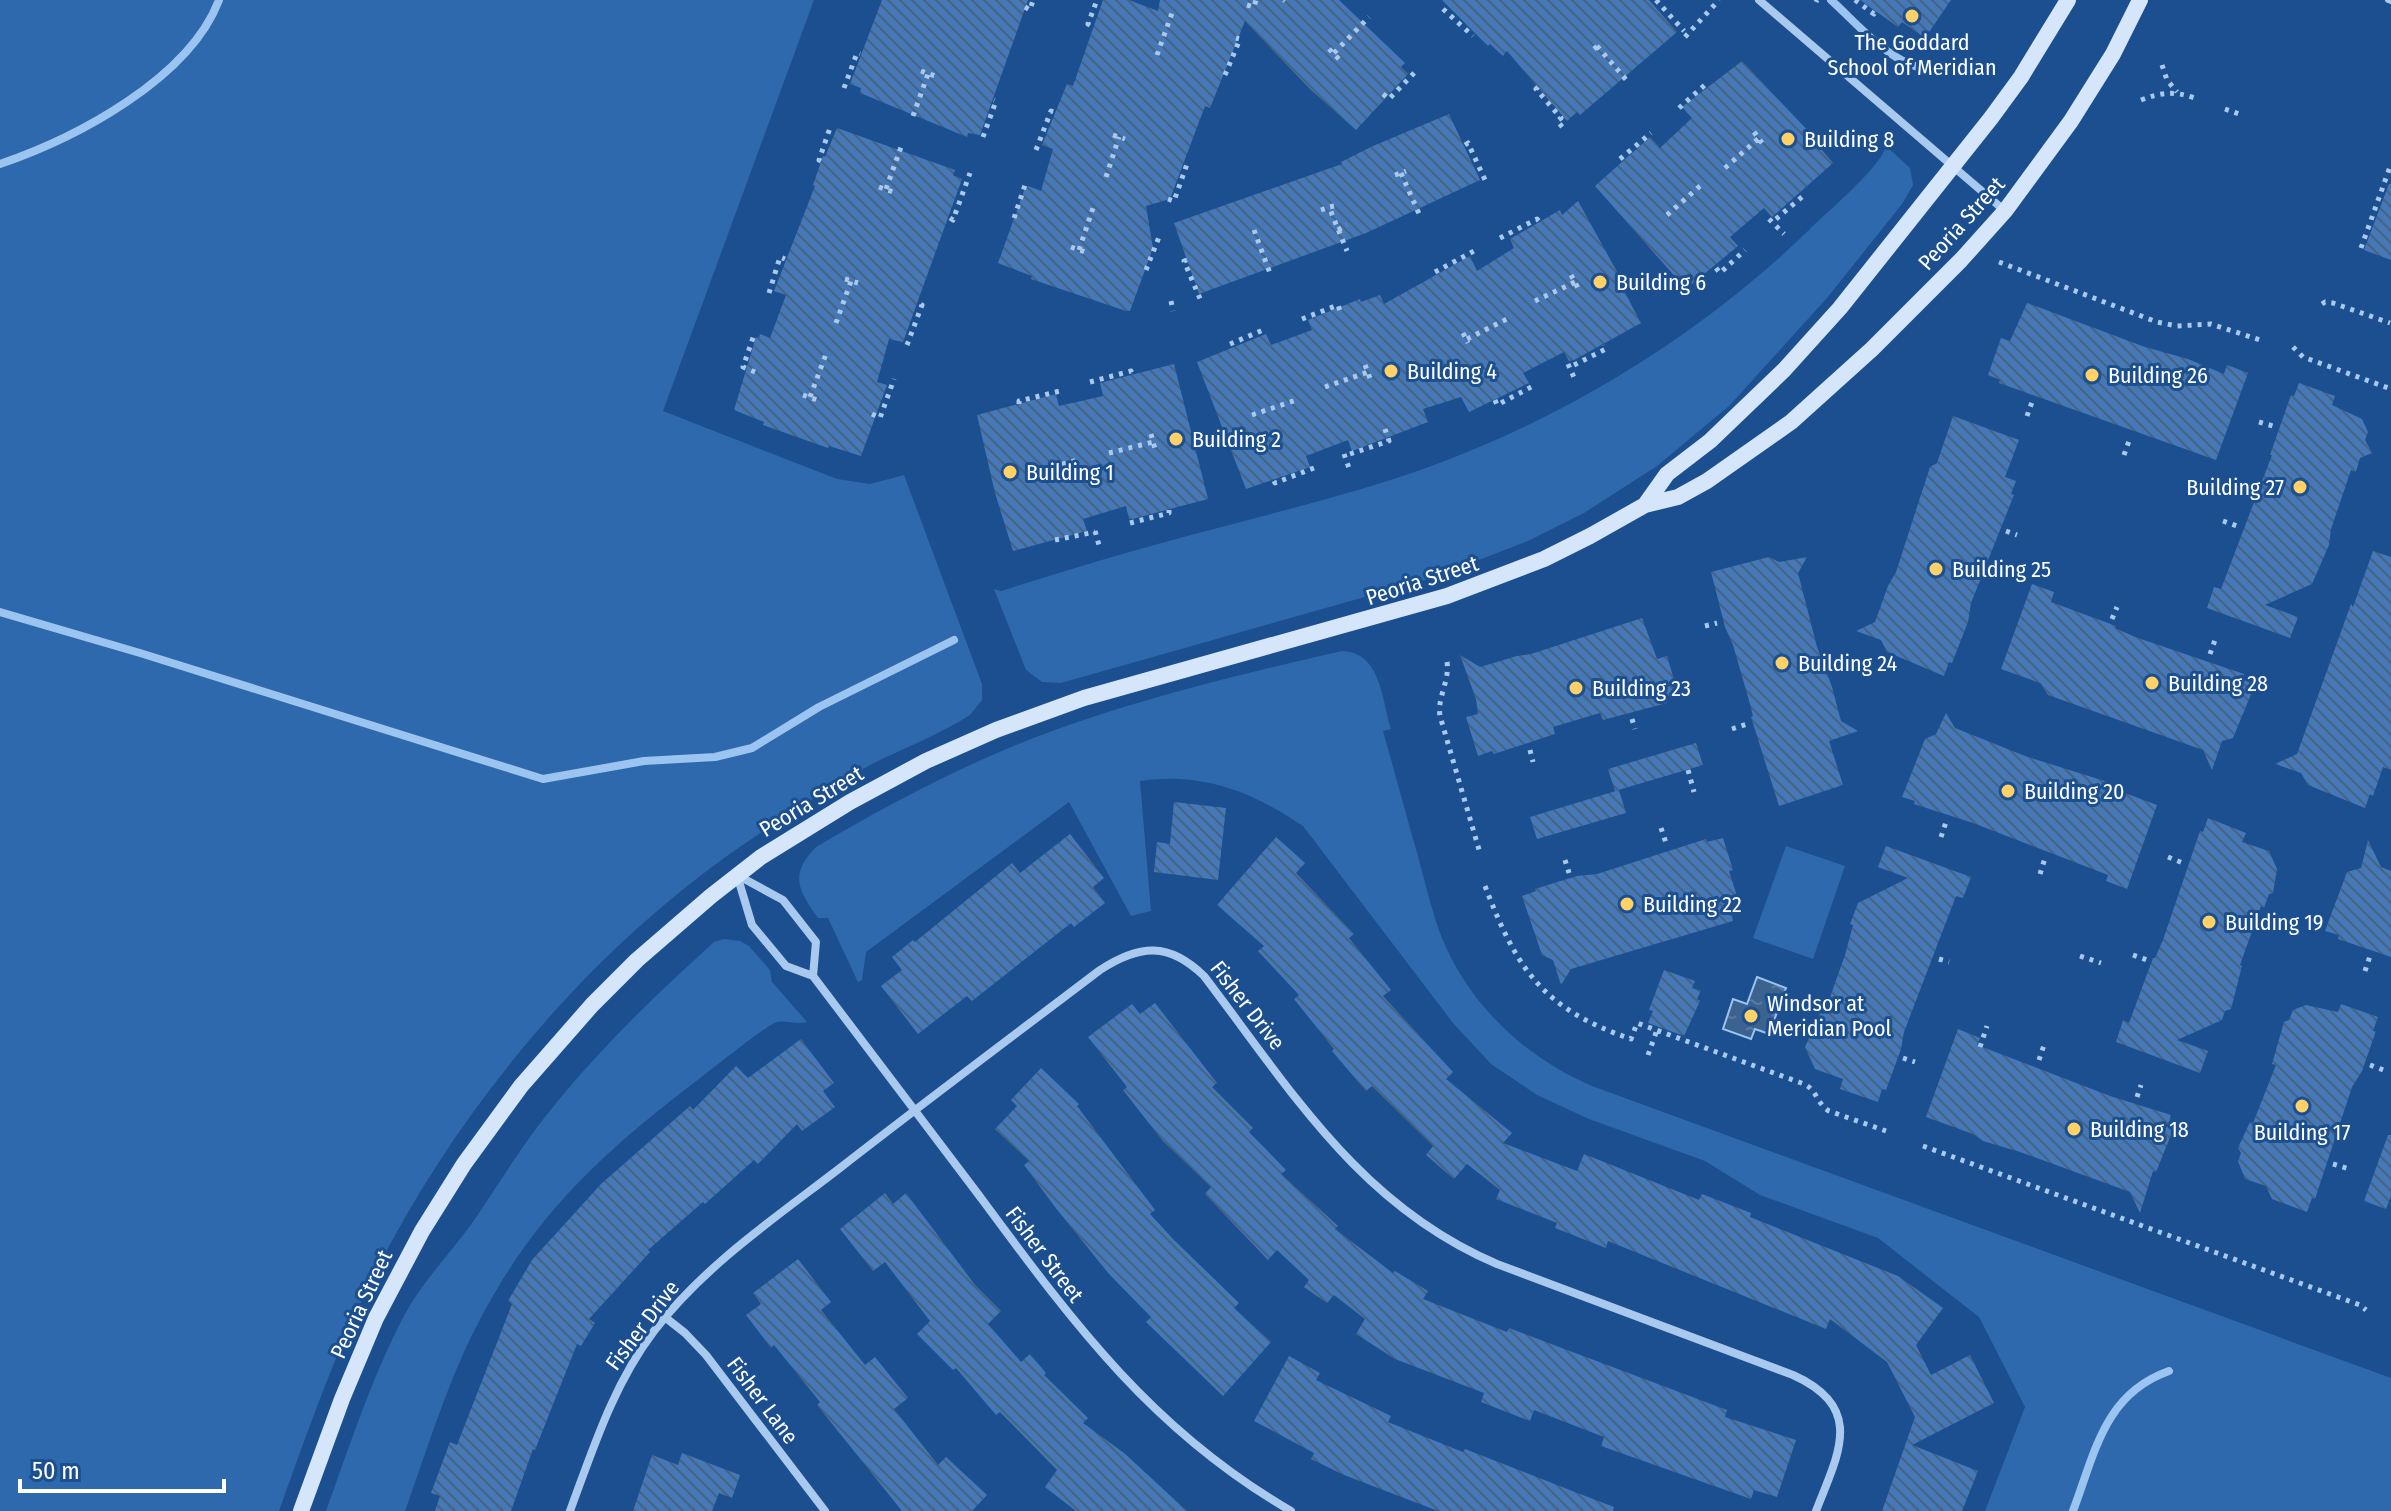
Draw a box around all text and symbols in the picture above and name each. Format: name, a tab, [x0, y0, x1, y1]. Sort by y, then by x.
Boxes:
marker: The Goddard School of Meridian	[1903, 7, 1921, 25]
place label: The Goddard School of Meridian	[1828, 29, 1996, 81]
place label: Building 8	[1804, 126, 1894, 153]
marker: Building 8	[1779, 130, 1797, 148]
street label: Peoria Street	[1912, 170, 2011, 276]
place label: Building 6	[1616, 269, 1706, 296]
marker: Building 6	[1591, 273, 1609, 291]
place label: Building 4	[1407, 358, 1497, 385]
marker: Building 4	[1382, 362, 1400, 380]
place label: Building 26	[2108, 362, 2208, 389]
marker: Building 26	[2083, 366, 2101, 384]
place label: Building 2	[1192, 426, 1281, 453]
marker: Building 2	[1167, 430, 1185, 448]
place label: Building 1	[1026, 459, 1114, 486]
marker: Building 1	[1001, 463, 1019, 481]
place label: Building 27	[2186, 474, 2284, 501]
marker: Building 27	[2291, 478, 2309, 496]
street label: Peoria Street	[1363, 549, 1483, 611]
place label: Building 25	[1952, 556, 2051, 583]
marker: Building 25	[1927, 560, 1945, 578]
place label: Building 24	[1798, 650, 1897, 677]
marker: Building 24	[1773, 654, 1791, 672]
place label: Building 28	[2168, 670, 2268, 697]
marker: Building 28	[2143, 674, 2161, 692]
place label: Building 23	[1592, 675, 1691, 702]
marker: Building 23	[1567, 679, 1585, 697]
street label: Peoria Street	[754, 759, 869, 843]
place label: Building 20	[2024, 778, 2124, 805]
marker: Building 20	[1999, 782, 2017, 800]
place label: Building 22	[1643, 891, 1742, 918]
marker: Building 22	[1618, 895, 1636, 913]
place label: Building 19	[2225, 909, 2324, 936]
marker: Building 19	[2200, 913, 2218, 931]
street label: Fisher Drive	[1204, 955, 1291, 1055]
place label: Windsor at Meridian Pool	[1767, 990, 1892, 1042]
marker: Windsor at Meridian Pool	[1742, 1007, 1760, 1025]
marker: Building 17	[2293, 1097, 2311, 1115]
place label: Building 18	[2090, 1116, 2189, 1143]
place label: Building 17	[2254, 1119, 2350, 1146]
marker: Building 18	[2065, 1120, 2083, 1138]
street label: Fisher Street	[1000, 1201, 1090, 1308]
street label: Peoria Street	[325, 1245, 399, 1363]
street label: Fisher Drive	[600, 1275, 685, 1376]
street label: Fisher Lane	[721, 1351, 804, 1449]
scale bar	[20, 1443, 224, 1493]
text: 50 m	[32, 1457, 80, 1485]

